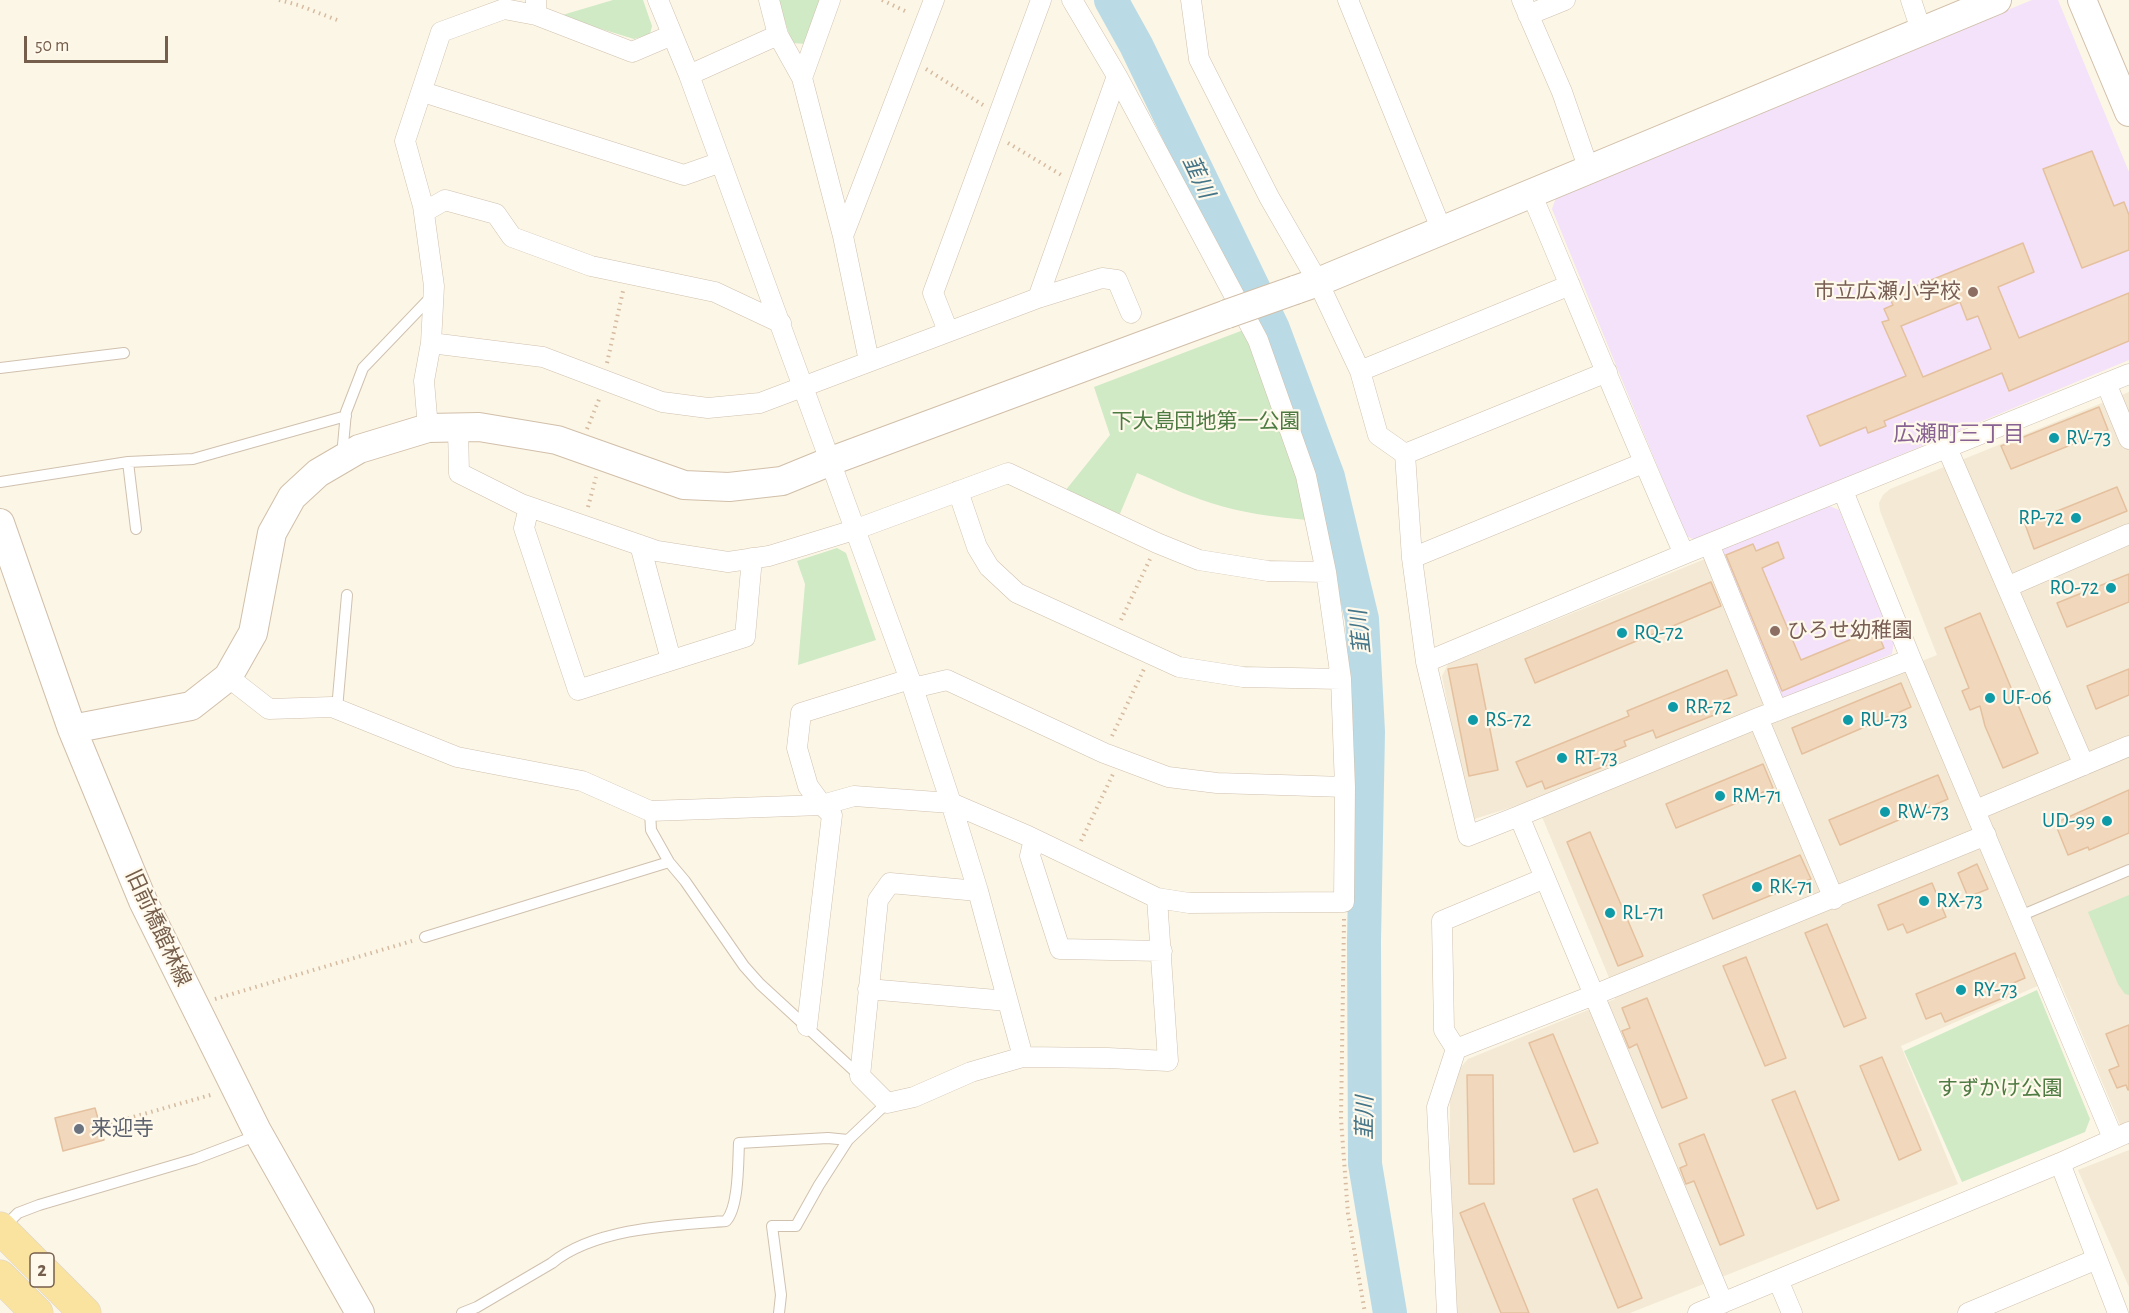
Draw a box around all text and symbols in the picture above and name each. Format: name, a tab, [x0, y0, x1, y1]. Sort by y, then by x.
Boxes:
scale bar	[27, 24, 171, 62]
text: 50 m	[35, 37, 69, 55]
water label: 韮川	[1176, 151, 1220, 203]
place label: 市立広瀬小学校	[1814, 279, 1961, 305]
marker: 市立広瀬小学校	[1966, 285, 1980, 299]
park label: 下大島団地第一公園	[1112, 409, 1300, 435]
district label: 広瀬町三丁目	[1893, 421, 2025, 447]
place label: RV-73	[2066, 425, 2111, 451]
marker: RV-73	[2047, 431, 2061, 445]
place label: RP-72	[2018, 505, 2064, 531]
marker: RP-72	[2069, 511, 2083, 525]
place label: RO-72	[2049, 575, 2099, 601]
marker: RO-72	[2104, 581, 2118, 595]
water label: 韮川	[1346, 609, 1376, 655]
place label: ひろせ幼稚園	[1787, 618, 1913, 644]
place label: RQ-72	[1634, 620, 1684, 646]
marker: ひろせ幼稚園	[1768, 624, 1782, 638]
marker: RQ-72	[1615, 626, 1629, 640]
place label: UF-06	[2002, 685, 2052, 711]
marker: UF-06	[1983, 691, 1997, 705]
place label: RR-72	[1685, 694, 1732, 720]
marker: RR-72	[1666, 700, 1680, 714]
place label: RS-72	[1485, 707, 1531, 733]
place label: RU-73	[1860, 707, 1908, 733]
marker: RS-72	[1466, 713, 1480, 727]
marker: RU-73	[1841, 713, 1855, 727]
place label: RT-73	[1574, 745, 1618, 771]
marker: RT-73	[1555, 751, 1569, 765]
place label: RM-71	[1732, 783, 1782, 809]
marker: RM-71	[1713, 789, 1727, 803]
place label: RW-73	[1897, 799, 1949, 825]
marker: RW-73	[1878, 805, 1892, 819]
place label: UD-99	[2042, 808, 2095, 834]
marker: UD-99	[2100, 814, 2114, 828]
street label: 旧前橋館林線	[120, 866, 196, 990]
place label: RK-71	[1769, 874, 1813, 900]
marker: RK-71	[1750, 880, 1764, 894]
place label: RX-73	[1936, 888, 1983, 914]
marker: RX-73	[1917, 894, 1931, 908]
place label: RL-71	[1622, 900, 1665, 926]
marker: RL-71	[1603, 906, 1617, 920]
place label: RY-73	[1973, 977, 2018, 1003]
marker: RY-73	[1954, 983, 1968, 997]
park label: すずかけ公園	[1937, 1076, 2063, 1102]
water label: 韮川	[1352, 1096, 1378, 1140]
place label: 来迎寺	[91, 1116, 154, 1142]
marker: 来迎寺	[72, 1122, 86, 1136]
road number: 2	[30, 1253, 54, 1287]

